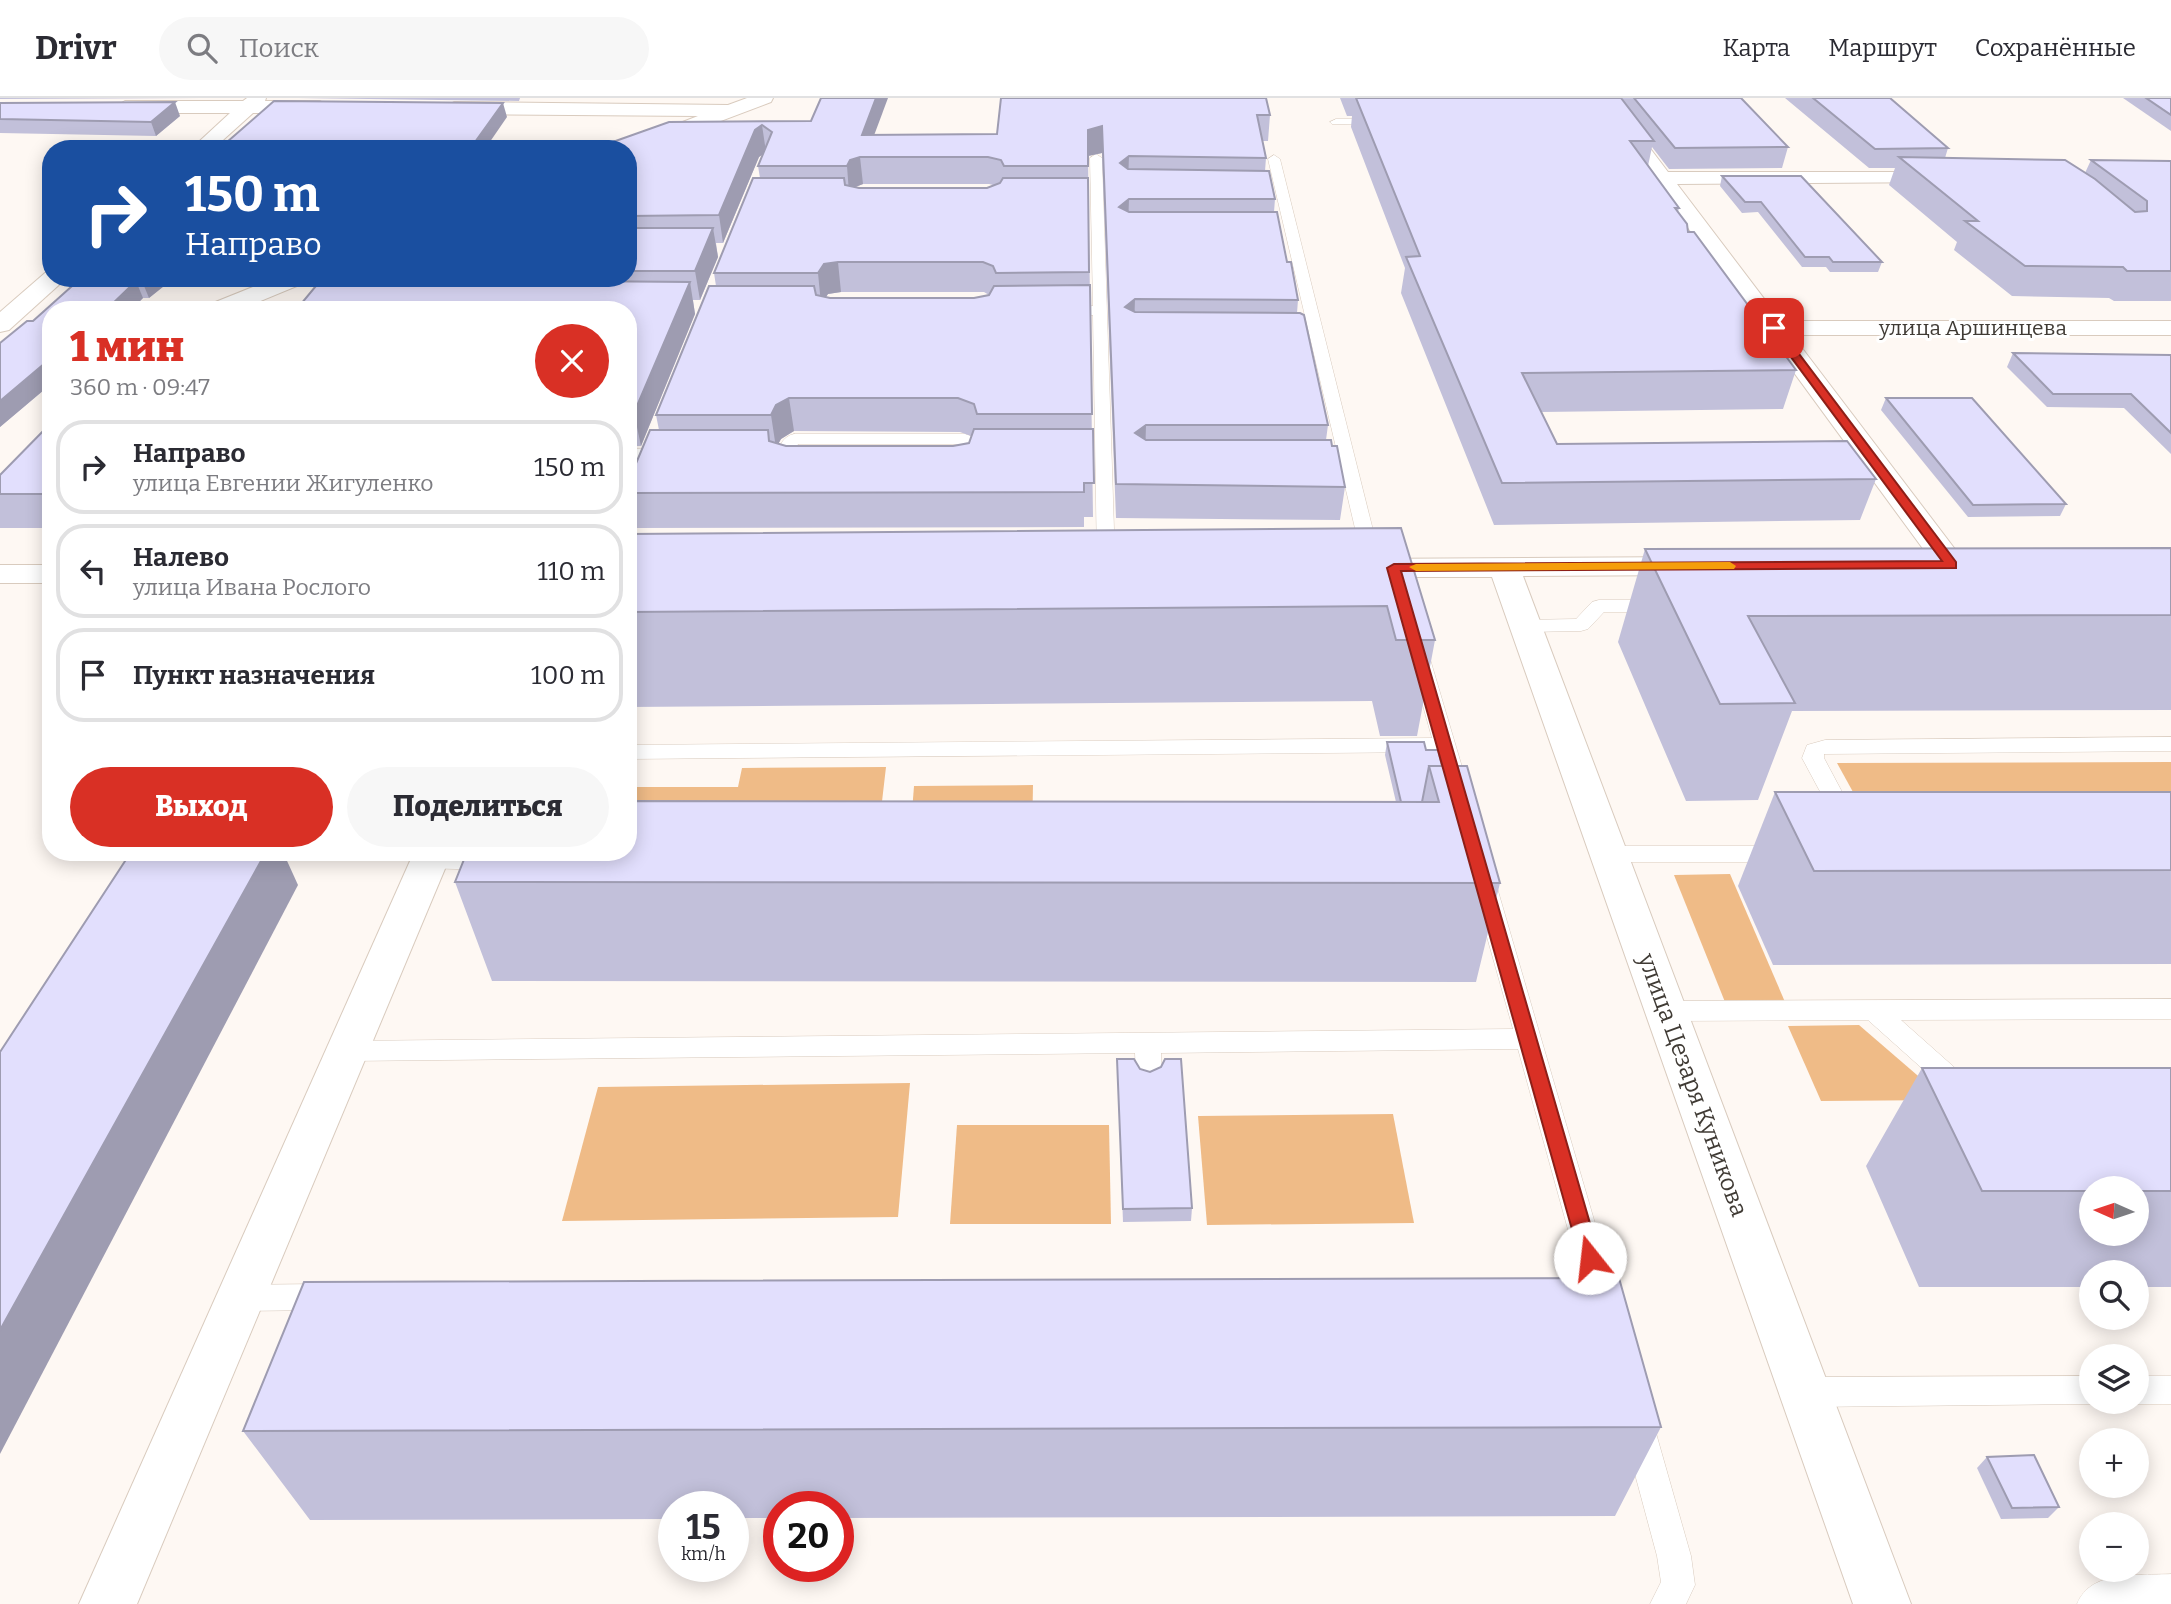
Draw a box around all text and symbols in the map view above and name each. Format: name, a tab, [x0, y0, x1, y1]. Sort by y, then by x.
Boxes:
search box	[159, 17, 649, 80]
text: Drivr	[35, 28, 117, 68]
icon: search	[183, 29, 221, 67]
text: Поиск	[239, 33, 319, 64]
text: Карта	[1722, 34, 1790, 62]
text: Маршрут	[1828, 34, 1937, 62]
text: Сохранённые	[1975, 34, 2136, 62]
text: 150 m	[185, 165, 320, 224]
icon: right	[70, 168, 161, 259]
text: Направо	[185, 225, 322, 263]
pin	[1744, 298, 1804, 358]
icon: arrive	[1755, 309, 1793, 347]
street label: улица Аршинцева	[1878, 315, 2067, 341]
text: 1 мин	[70, 322, 184, 372]
button: close	[535, 324, 609, 398]
text: 360 m · 09:47	[70, 373, 210, 401]
text: Направо	[133, 438, 246, 469]
icon: right	[74, 448, 112, 486]
text: 150 m	[534, 452, 605, 483]
text: улица Евгении Жигуленко	[133, 469, 434, 497]
text: Налево	[133, 542, 229, 573]
icon: left	[74, 552, 112, 590]
text: 110 m	[537, 556, 605, 587]
text: улица Ивана Рослого	[133, 573, 371, 601]
icon: arrive	[74, 656, 112, 694]
text: Пункт назначения	[133, 660, 375, 691]
text: 100 m	[531, 660, 605, 691]
button: Выход	[70, 767, 333, 847]
button: Поделиться	[347, 767, 609, 847]
street label: улица Цезаря Куникова	[1632, 949, 1754, 1220]
north arrow	[2079, 1176, 2149, 1246]
map controls	[2079, 1176, 2149, 1582]
position arrow	[1553, 1221, 1627, 1295]
button: search	[2079, 1260, 2149, 1330]
button: layers	[2079, 1344, 2149, 1414]
button: +	[2079, 1428, 2149, 1498]
speed limit sign: 20	[763, 1491, 854, 1582]
text: 15	[686, 1506, 721, 1548]
button: −	[2079, 1512, 2149, 1582]
text: km/h	[681, 1543, 726, 1565]

